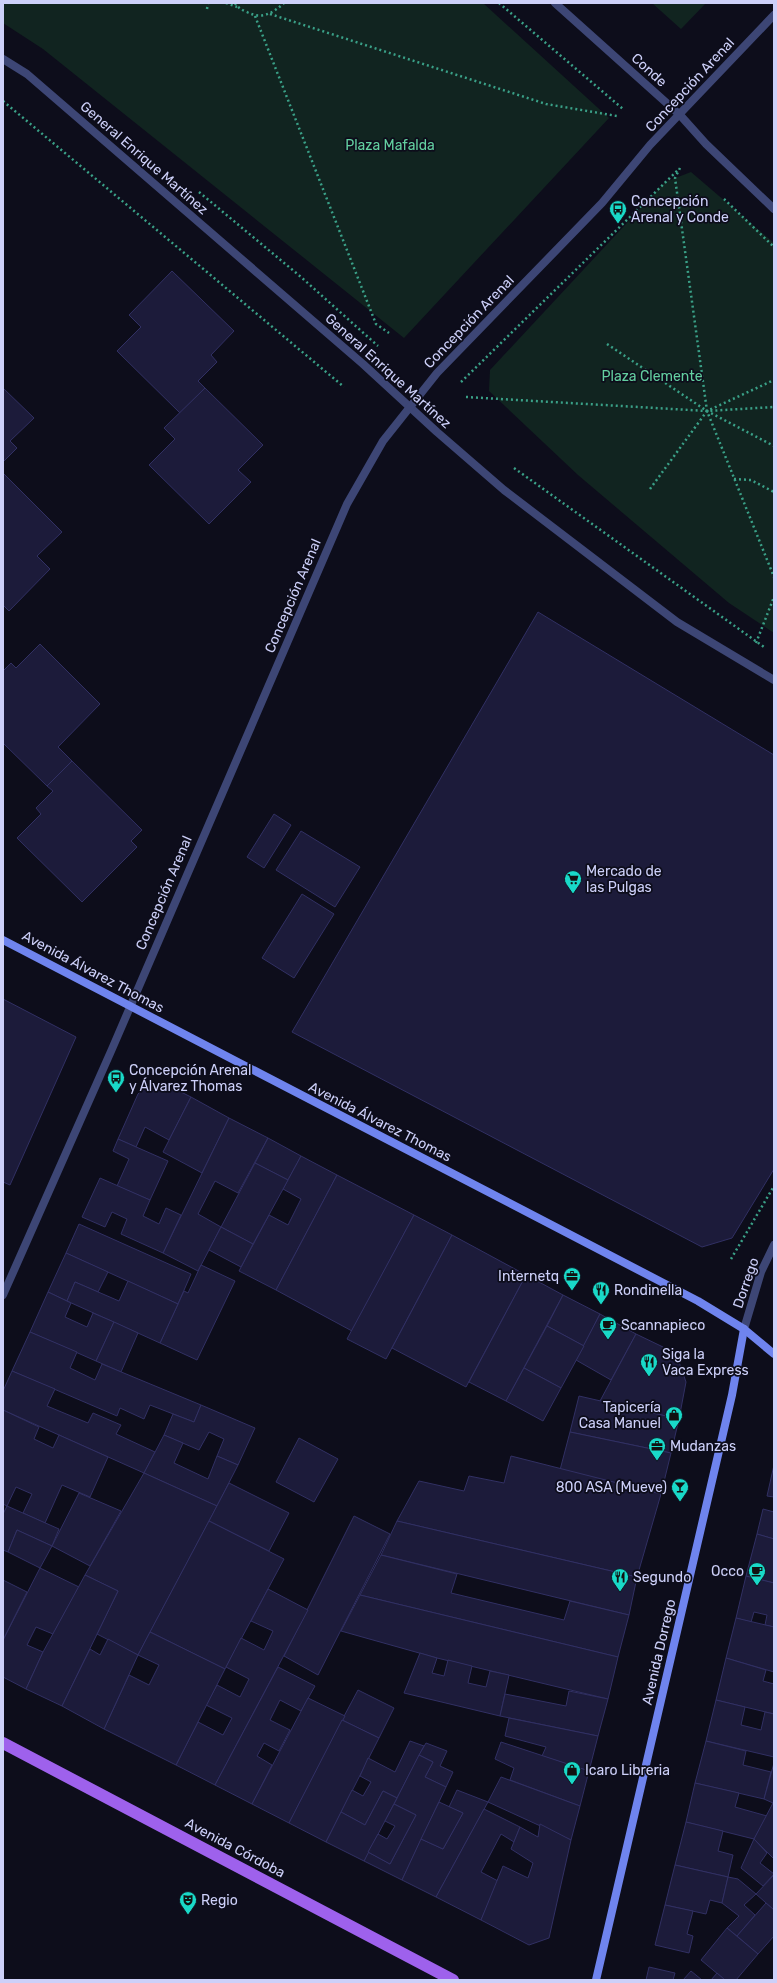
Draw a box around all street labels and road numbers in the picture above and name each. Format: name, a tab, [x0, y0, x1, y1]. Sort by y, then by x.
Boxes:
street label: Concepción Arenal	[642, 34, 738, 136]
street label: Conde	[628, 50, 670, 90]
street label: General Enrique Martínez	[77, 98, 211, 218]
street label: Concepción Arenal	[420, 272, 518, 372]
street label: General Enrique Martínez	[322, 310, 454, 432]
street label: Concepción Arenal	[261, 536, 325, 656]
street label: Concepción Arenal	[132, 833, 196, 953]
street label: Avenida Álvarez Thomas	[19, 926, 167, 1017]
street label: Avenida Álvarez Thomas	[306, 1078, 455, 1165]
street label: Dorrego	[729, 1255, 763, 1311]
street label: Avenida Dorrego	[639, 1597, 679, 1707]
street label: Avenida Córdoba	[182, 1815, 288, 1881]

